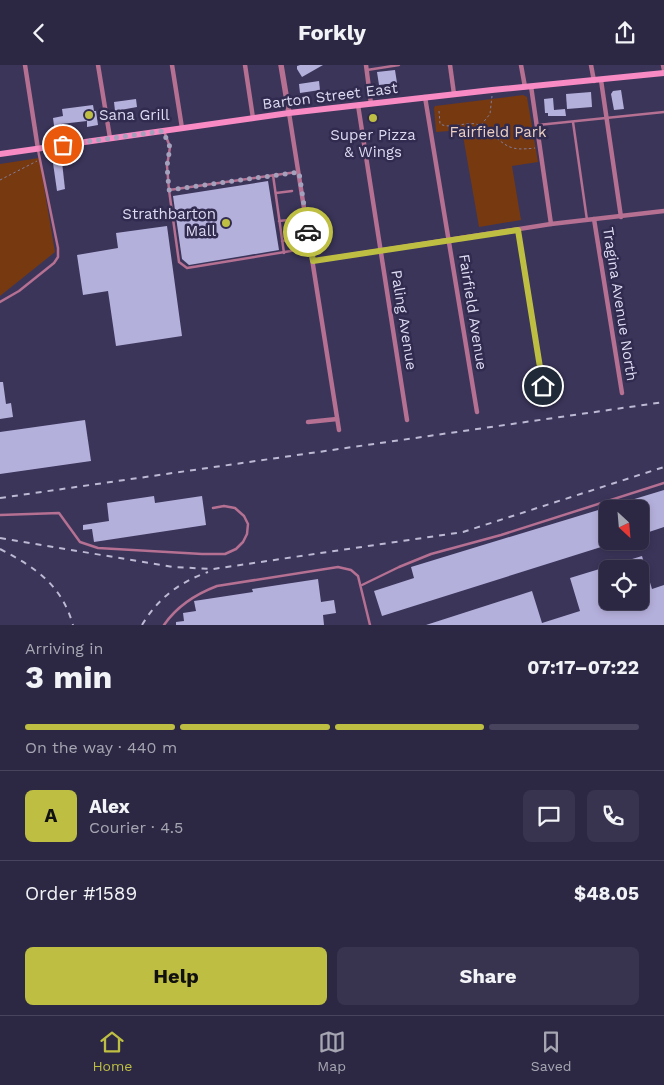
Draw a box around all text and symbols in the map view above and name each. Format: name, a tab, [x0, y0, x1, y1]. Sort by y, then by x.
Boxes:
icon: back	[25, 19, 53, 47]
icon: share	[611, 19, 639, 47]
text: Forkly	[298, 20, 366, 45]
street label: Barton Street East	[261, 79, 399, 113]
place label: Sana Grill	[99, 106, 170, 124]
marker: Sana Grill	[83, 109, 95, 121]
marker: Super Pizza & Wings	[367, 112, 379, 124]
park label: Fairfield Park	[450, 123, 547, 141]
pin	[42, 124, 84, 166]
place label: Super Pizza & Wings	[330, 126, 416, 161]
icon: bag	[49, 131, 77, 159]
place label: Strathbarton Mall	[122, 205, 216, 240]
courier	[283, 207, 333, 257]
marker: Strathbarton Mall	[220, 217, 232, 229]
icon: car	[294, 218, 322, 246]
street label: Tragina Avenue North	[599, 226, 641, 382]
street label: Fairfield Avenue	[455, 253, 491, 371]
street label: Paling Avenue	[387, 269, 421, 371]
pin	[522, 365, 564, 407]
icon: home	[529, 372, 557, 400]
north arrow	[599, 500, 649, 550]
map controls	[599, 500, 649, 610]
button: locate	[599, 560, 649, 610]
text: Arriving in	[25, 639, 103, 658]
text: 07:17–07:22	[527, 656, 639, 679]
text: 3 min	[25, 658, 112, 696]
text: On the way · 440 m	[25, 738, 177, 757]
button: chat	[523, 790, 575, 842]
button: phone	[587, 790, 639, 842]
text: Alex	[89, 795, 130, 818]
text: A	[45, 804, 57, 827]
text: Courier · 4.5	[89, 818, 183, 837]
text: Order #1589	[25, 882, 137, 905]
text: $48.05	[574, 882, 639, 905]
button: Help	[25, 947, 327, 1005]
button: Share	[337, 947, 639, 1005]
tab: Home	[92, 1028, 132, 1074]
tab: Map	[317, 1028, 346, 1074]
tab: Saved	[531, 1028, 572, 1074]

